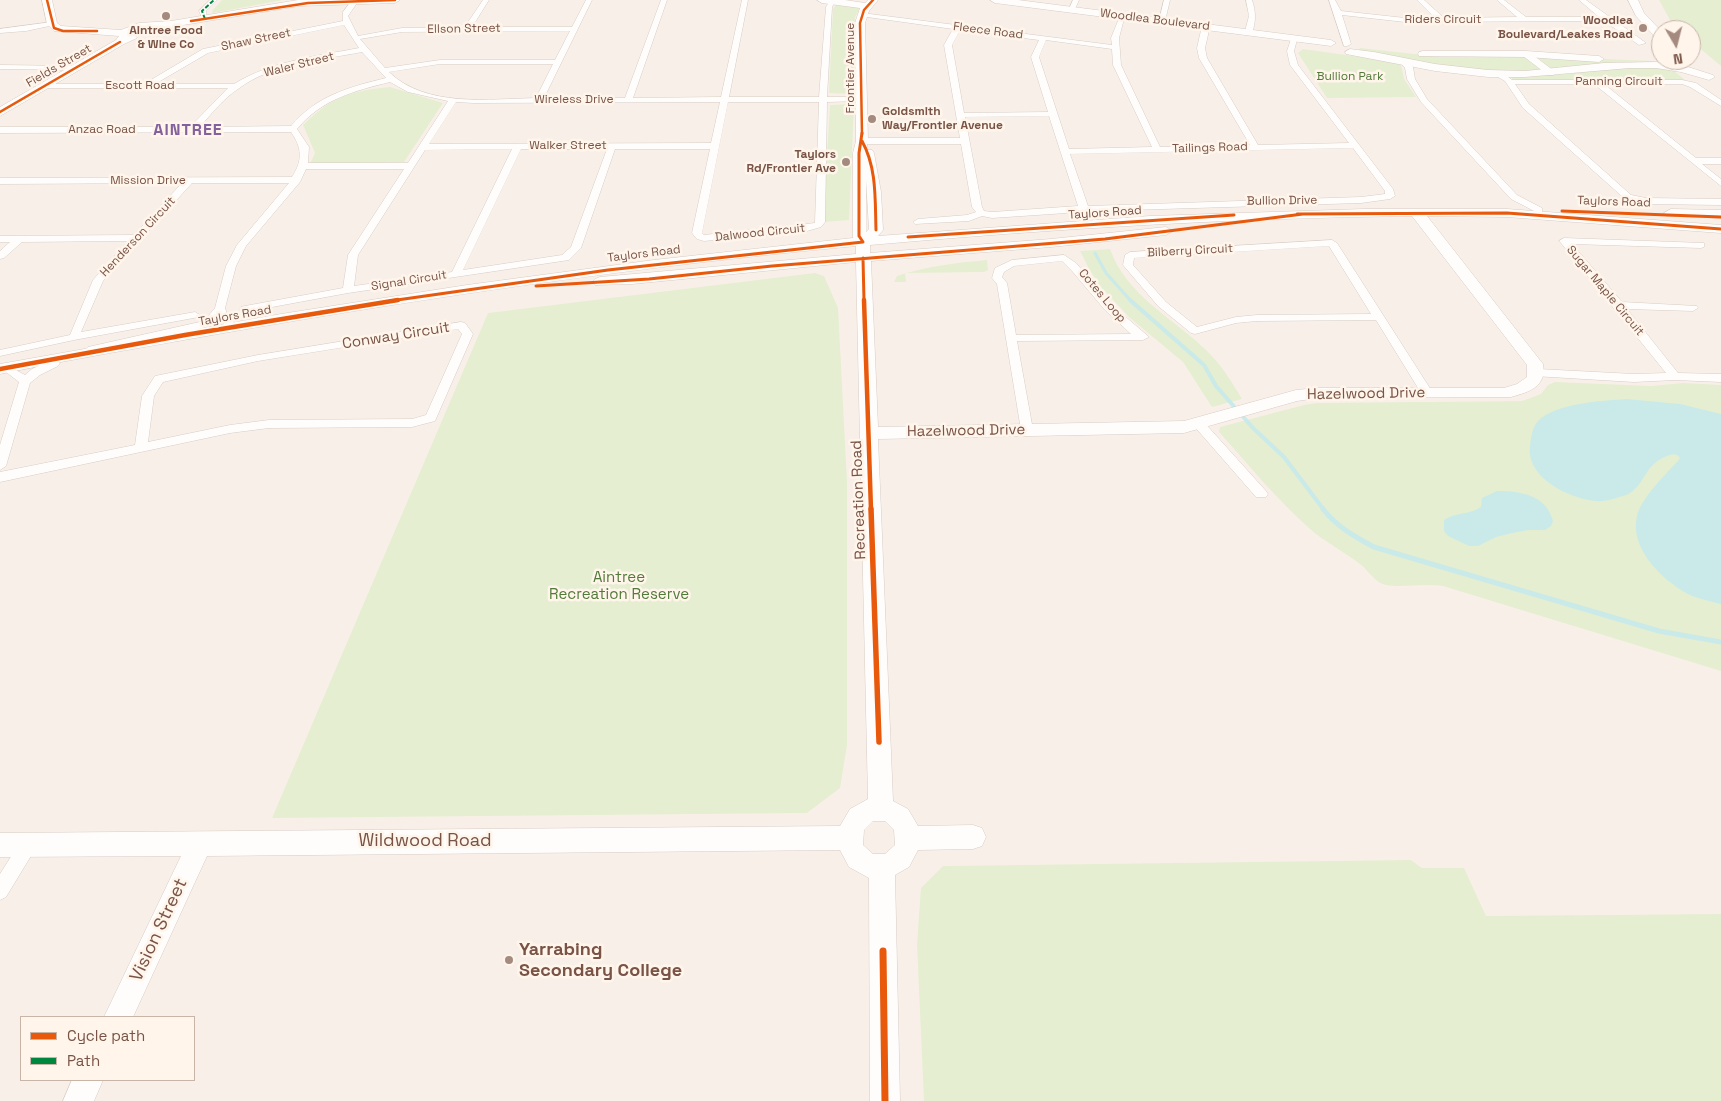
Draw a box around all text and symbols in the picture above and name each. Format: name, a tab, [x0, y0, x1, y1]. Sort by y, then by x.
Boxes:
street label: Woodlea Boulevard	[1099, 6, 1211, 34]
marker: Aintree Food & Wine Co	[160, 10, 172, 22]
street label: Riders Circuit	[1404, 13, 1482, 27]
place label: Woodlea Boulevard/Leakes Road	[1498, 14, 1633, 42]
street label: Fleece Road	[952, 20, 1024, 42]
north arrow	[1651, 20, 1701, 70]
street label: Ellson Street	[427, 21, 501, 37]
marker: Woodlea Boulevard/Leakes Road	[1637, 22, 1649, 34]
street label: Frontier Avenue	[844, 23, 858, 113]
place label: Aintree Food & Wine Co	[129, 24, 203, 52]
street label: Shaw Street	[220, 26, 292, 54]
street label: Fields Street	[24, 41, 94, 91]
street label: Waler Street	[263, 49, 335, 81]
text: N	[1672, 49, 1684, 68]
park label: Bullion Park	[1317, 70, 1383, 84]
street label: Panning Circuit	[1575, 75, 1663, 89]
street label: Escott Road	[105, 79, 175, 93]
street label: Wireless Drive	[534, 93, 614, 107]
place label: Goldsmith Way/Frontier Avenue	[882, 105, 1003, 133]
marker: Goldsmith Way/Frontier Avenue	[866, 113, 878, 125]
district label: AINTREE	[152, 121, 224, 141]
street label: Anzac Road	[68, 123, 136, 137]
street label: Walker Street	[529, 139, 607, 153]
street label: Tailings Road	[1172, 139, 1248, 157]
place label: Taylors Rd/Frontier Ave	[746, 148, 836, 176]
marker: Taylors Rd/Frontier Ave	[840, 156, 852, 168]
street label: Mission Drive	[110, 174, 186, 188]
street label: Bullion Drive	[1247, 193, 1317, 209]
street label: Henderson Circuit	[97, 194, 179, 280]
street label: Taylors Road	[1577, 194, 1651, 210]
street label: Taylors Road	[1068, 203, 1142, 223]
street label: Dalwood Circuit	[714, 221, 806, 245]
street label: Taylors Road	[607, 242, 681, 266]
street label: Bilberry Circuit	[1147, 242, 1233, 260]
street label: Sugar Maple Circuit	[1563, 243, 1647, 339]
street label: Cotes Loop	[1075, 266, 1129, 326]
street label: Signal Circuit	[370, 268, 448, 294]
street label: Taylors Road	[197, 303, 273, 329]
street label: Conway Circuit	[341, 319, 451, 353]
street label: Hazelwood Drive	[1307, 384, 1425, 404]
street label: Hazelwood Drive	[907, 421, 1025, 441]
street label: Recreation Road	[848, 440, 870, 560]
park label: Aintree Recreation Reserve	[549, 569, 689, 604]
street label: Wildwood Road	[358, 830, 492, 852]
street label: Vision Street	[126, 875, 192, 985]
place label: Yarrabing Secondary College	[519, 939, 682, 982]
marker: Yarrabing Secondary College	[503, 954, 515, 966]
legend	[20, 1016, 195, 1081]
text: Cycle path	[67, 1026, 145, 1045]
text: Path	[67, 1051, 100, 1070]

